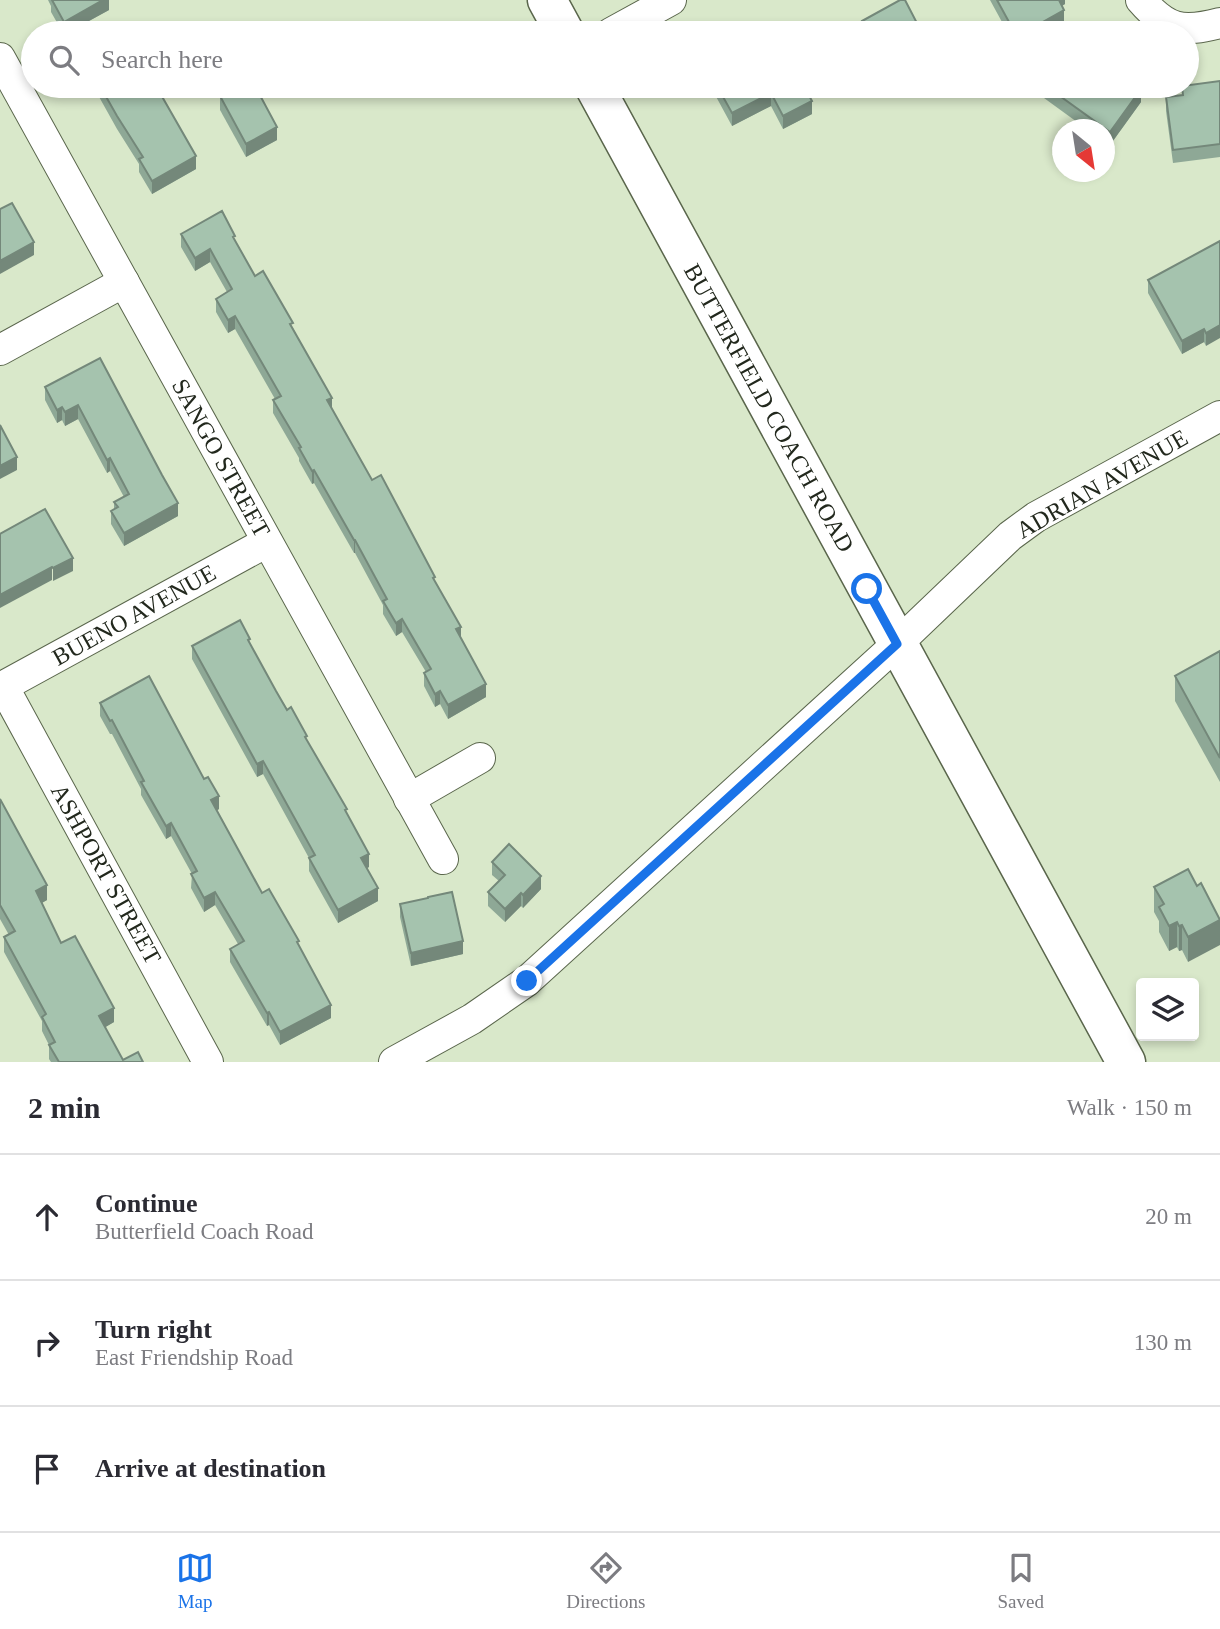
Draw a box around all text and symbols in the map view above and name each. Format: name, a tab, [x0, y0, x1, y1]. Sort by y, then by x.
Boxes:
search box	[21, 21, 1199, 98]
icon: search	[45, 41, 83, 79]
text: Search here	[101, 45, 223, 74]
north arrow	[1052, 119, 1115, 182]
street label: BUTTERFIELD COACH ROAD	[679, 259, 859, 557]
street label: SANGO STREET	[167, 374, 275, 542]
street label: ADRIAN AVENUE	[1012, 424, 1192, 544]
street label: BUENO AVENUE	[48, 559, 220, 671]
route start	[851, 573, 882, 604]
street label: ASHPORT STREET	[46, 780, 166, 969]
route end	[511, 965, 542, 996]
map controls	[1136, 978, 1199, 1041]
button: layers	[1136, 978, 1199, 1041]
text: 2 min	[28, 1091, 101, 1124]
text: Walk · 150 m	[1067, 1095, 1192, 1120]
text: Continue	[95, 1189, 198, 1218]
icon: ahead	[28, 1198, 66, 1236]
text: 20 m	[1145, 1204, 1192, 1229]
text: Butterfield Coach Road	[95, 1219, 313, 1244]
text: Turn right	[95, 1315, 212, 1344]
icon: right	[28, 1324, 66, 1362]
text: 130 m	[1134, 1330, 1192, 1355]
text: East Friendship Road	[95, 1345, 293, 1370]
icon: arrive	[28, 1450, 66, 1488]
text: Arrive at destination	[95, 1454, 326, 1483]
tab: Map	[176, 1549, 214, 1613]
tab: Directions	[566, 1549, 645, 1613]
tab: Saved	[997, 1549, 1044, 1613]

